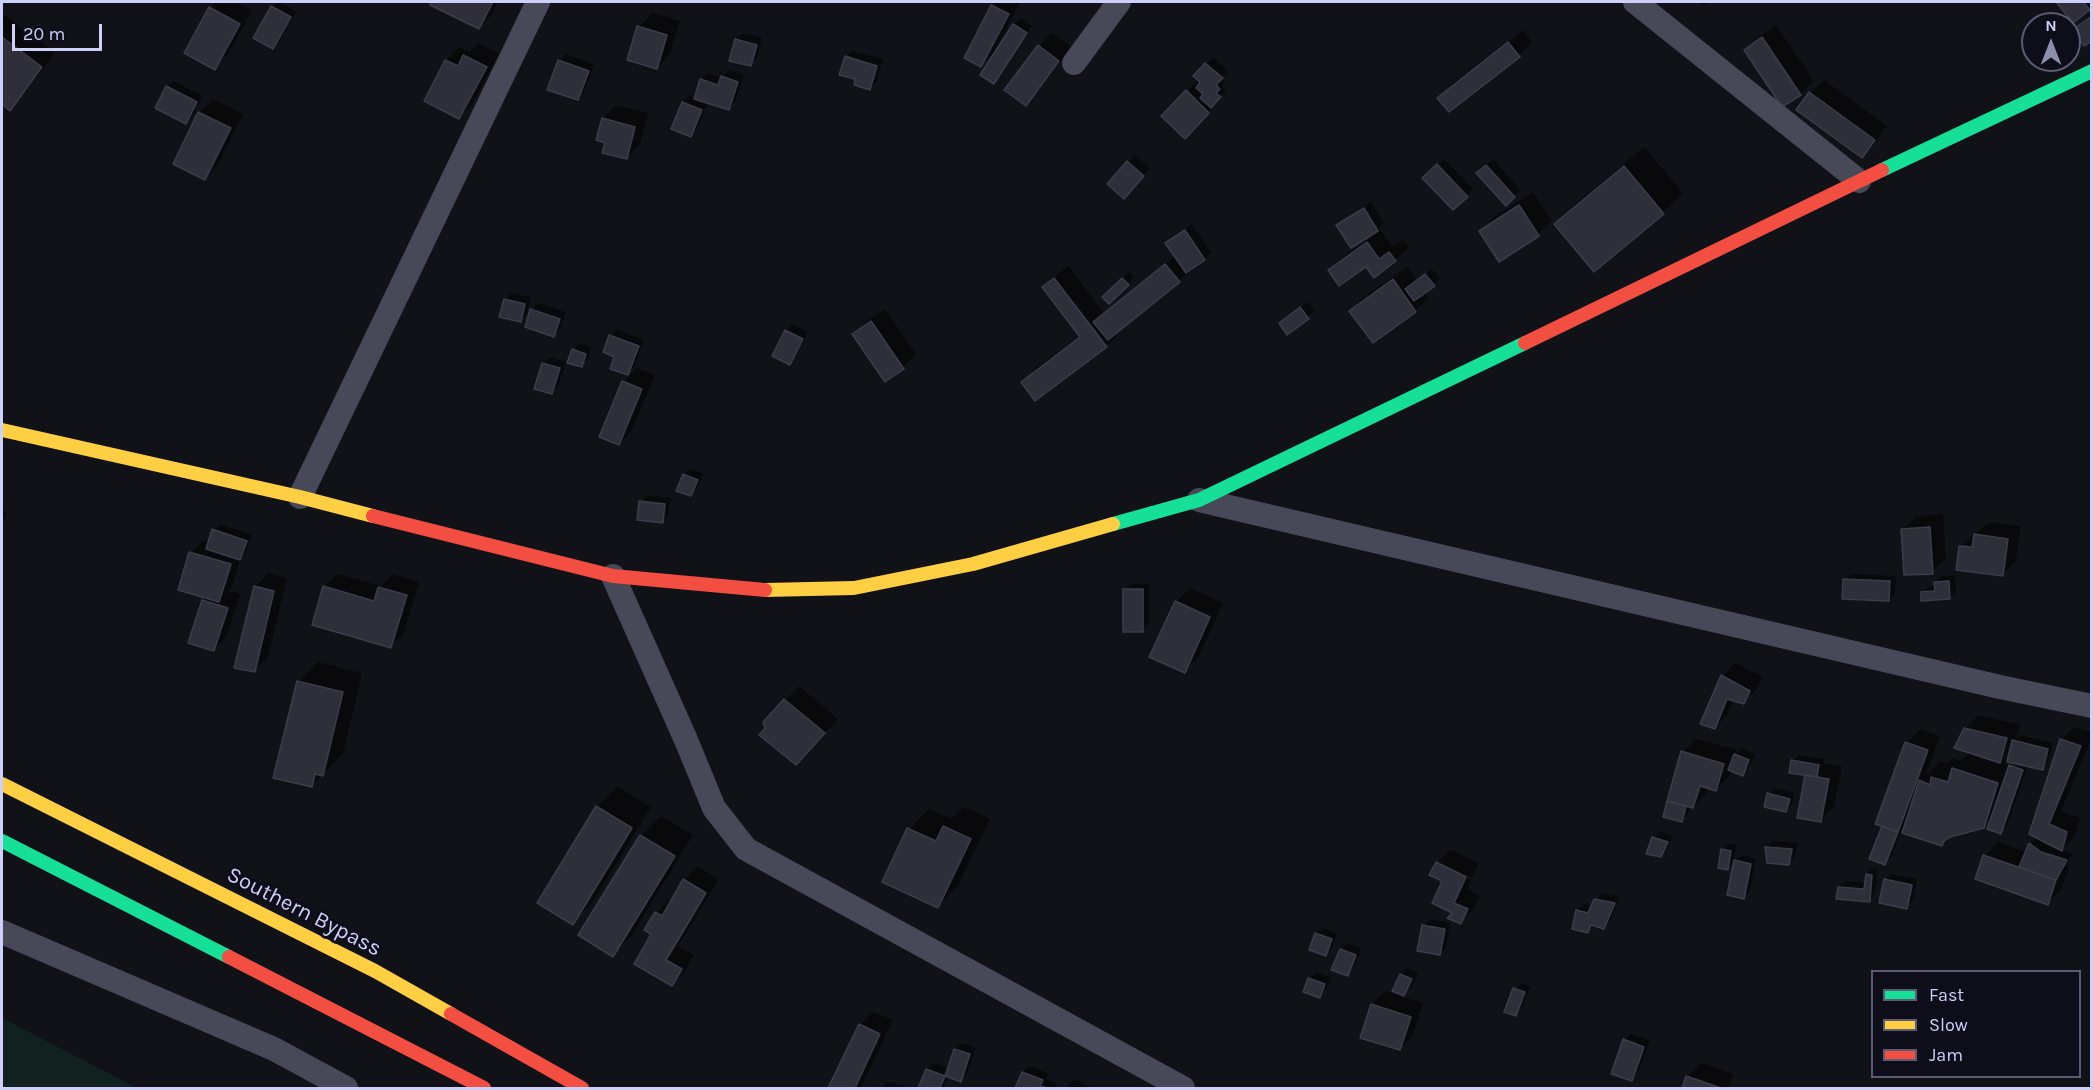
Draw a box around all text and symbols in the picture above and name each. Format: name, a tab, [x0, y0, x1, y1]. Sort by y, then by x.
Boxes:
scale bar	[15, 12, 105, 50]
north arrow	[2021, 12, 2081, 72]
text: N	[2045, 16, 2057, 35]
text: 20 m	[23, 23, 65, 45]
street label: Southern Bypass	[222, 862, 386, 962]
legend	[1871, 970, 2081, 1078]
text: Fast	[1929, 984, 1964, 1006]
text: Slow	[1929, 1014, 1968, 1036]
text: Jam	[1929, 1044, 1963, 1066]

